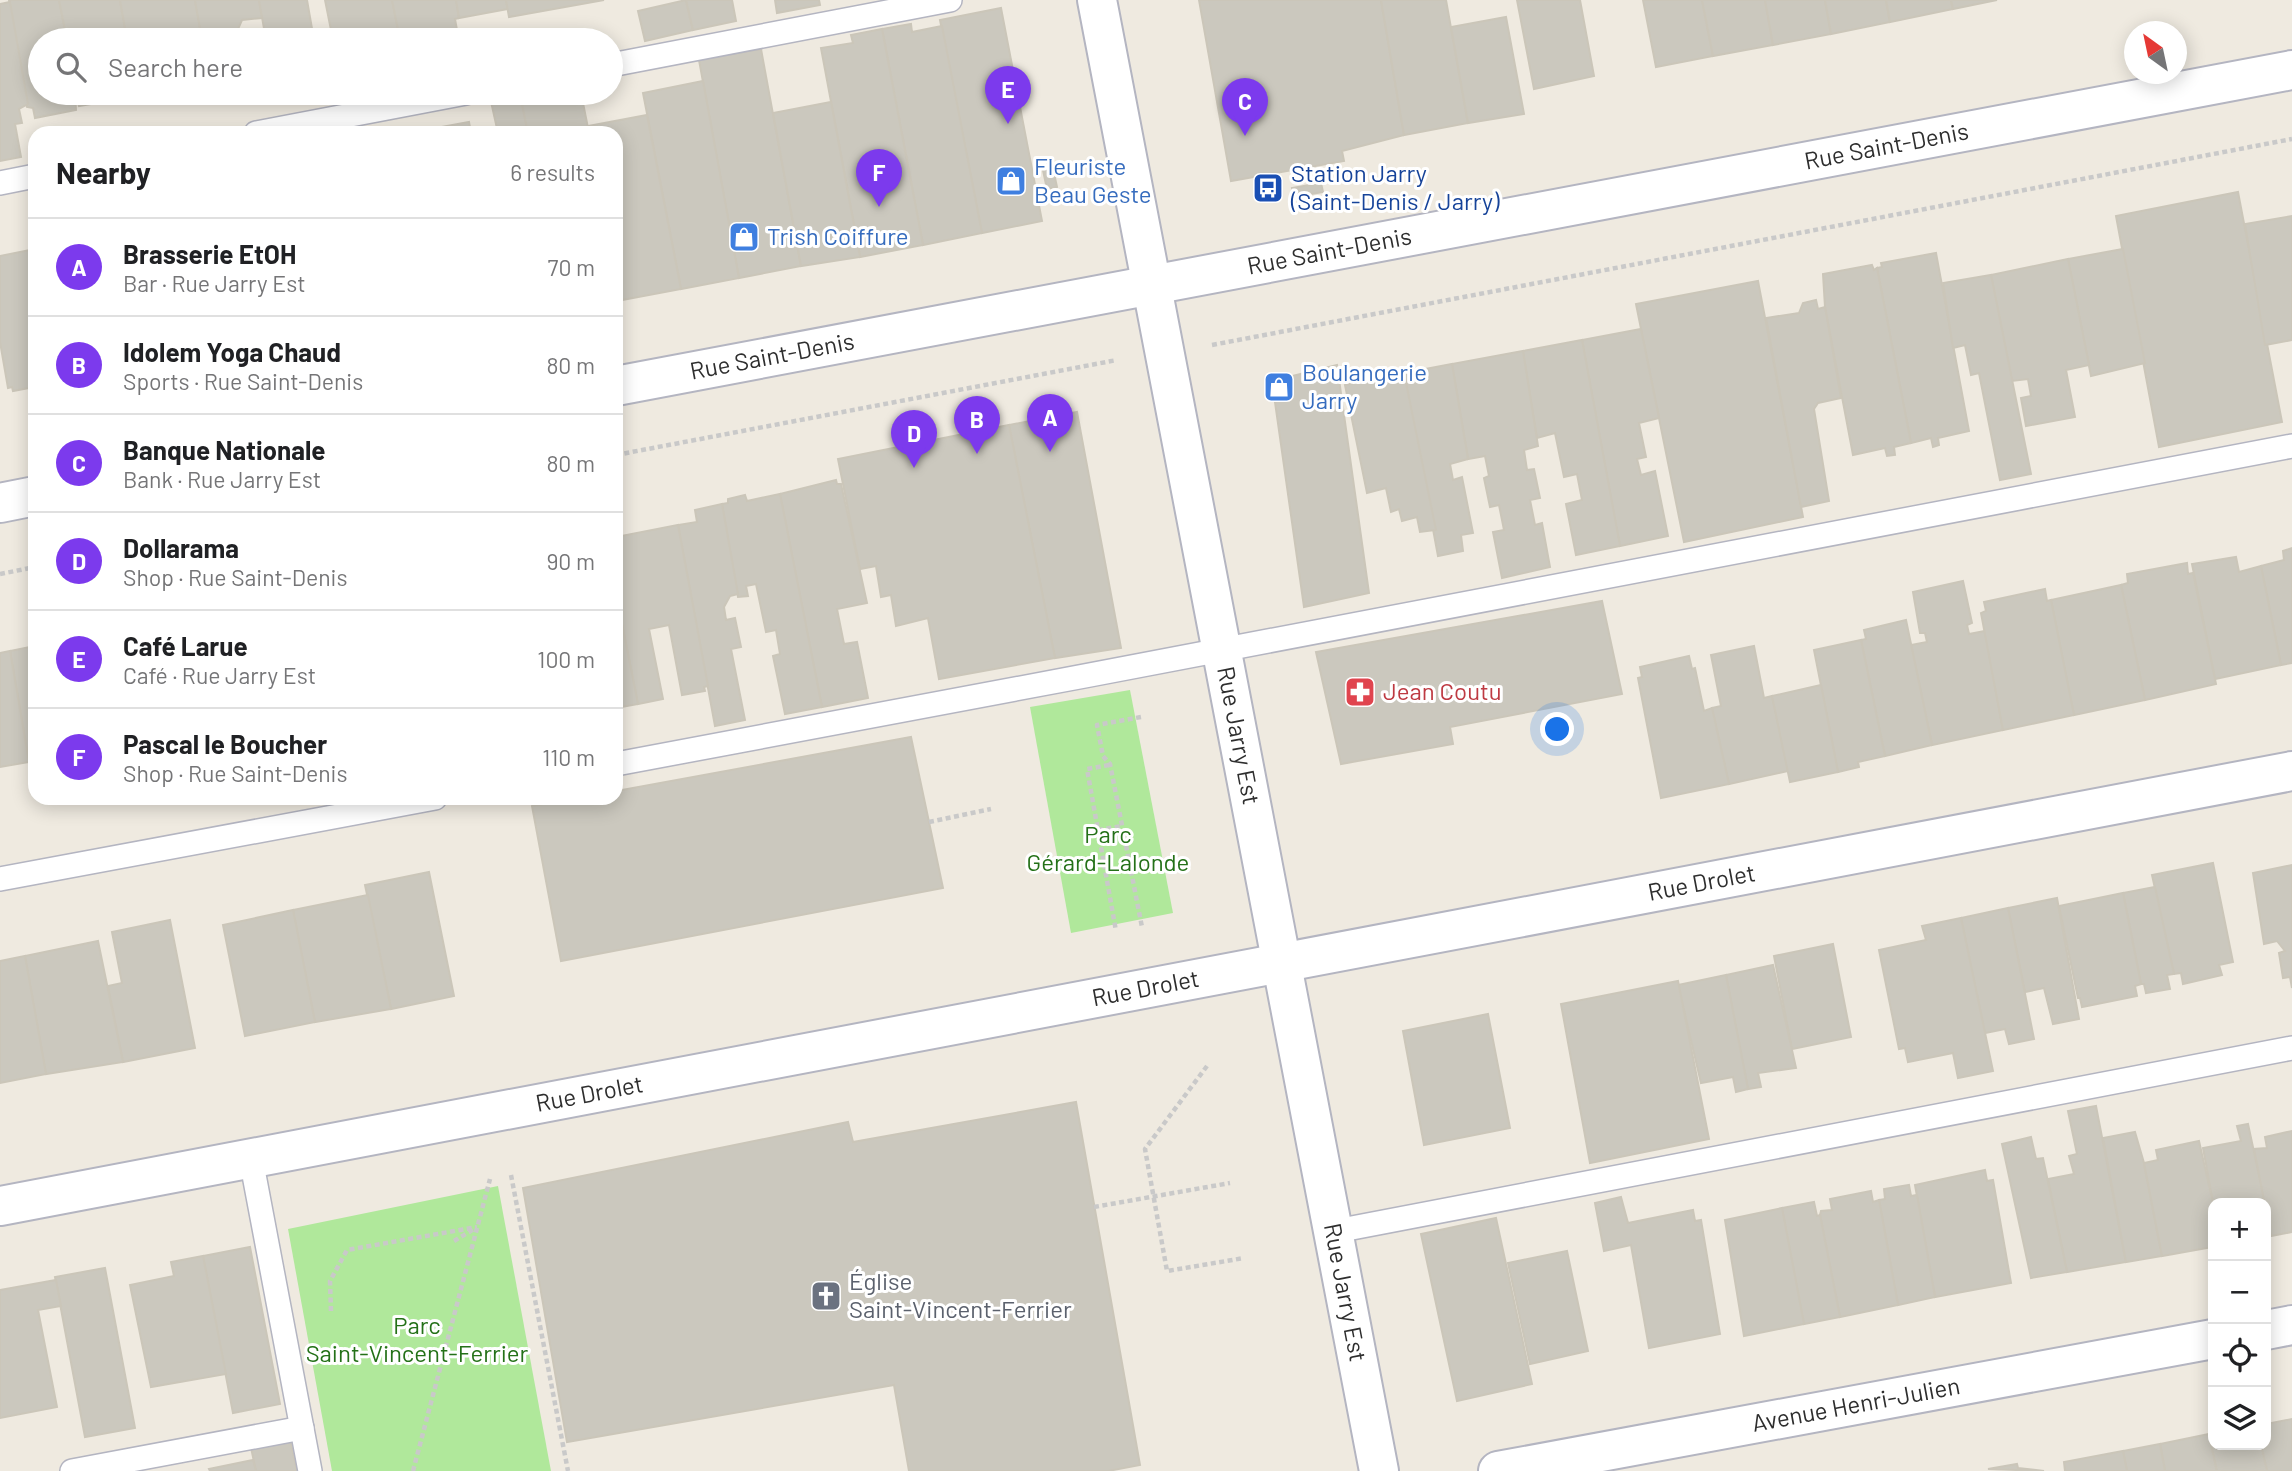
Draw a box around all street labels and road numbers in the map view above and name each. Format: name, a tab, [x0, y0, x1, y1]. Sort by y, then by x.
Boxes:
street label: Rue Saint-Denis	[1802, 115, 1971, 175]
street label: Rue Saint-Denis	[1245, 220, 1414, 280]
street label: Rue Saint-Denis	[687, 325, 857, 385]
street label: Rue Jarry Est	[1212, 664, 1267, 807]
street label: Rue Drolet	[1645, 857, 1757, 906]
street label: Rue Drolet	[1089, 963, 1201, 1011]
street label: Rue Drolet	[533, 1068, 645, 1117]
street label: Rue Jarry Est	[1319, 1221, 1374, 1364]
street label: Avenue Henri-Julien	[1749, 1370, 1962, 1437]

